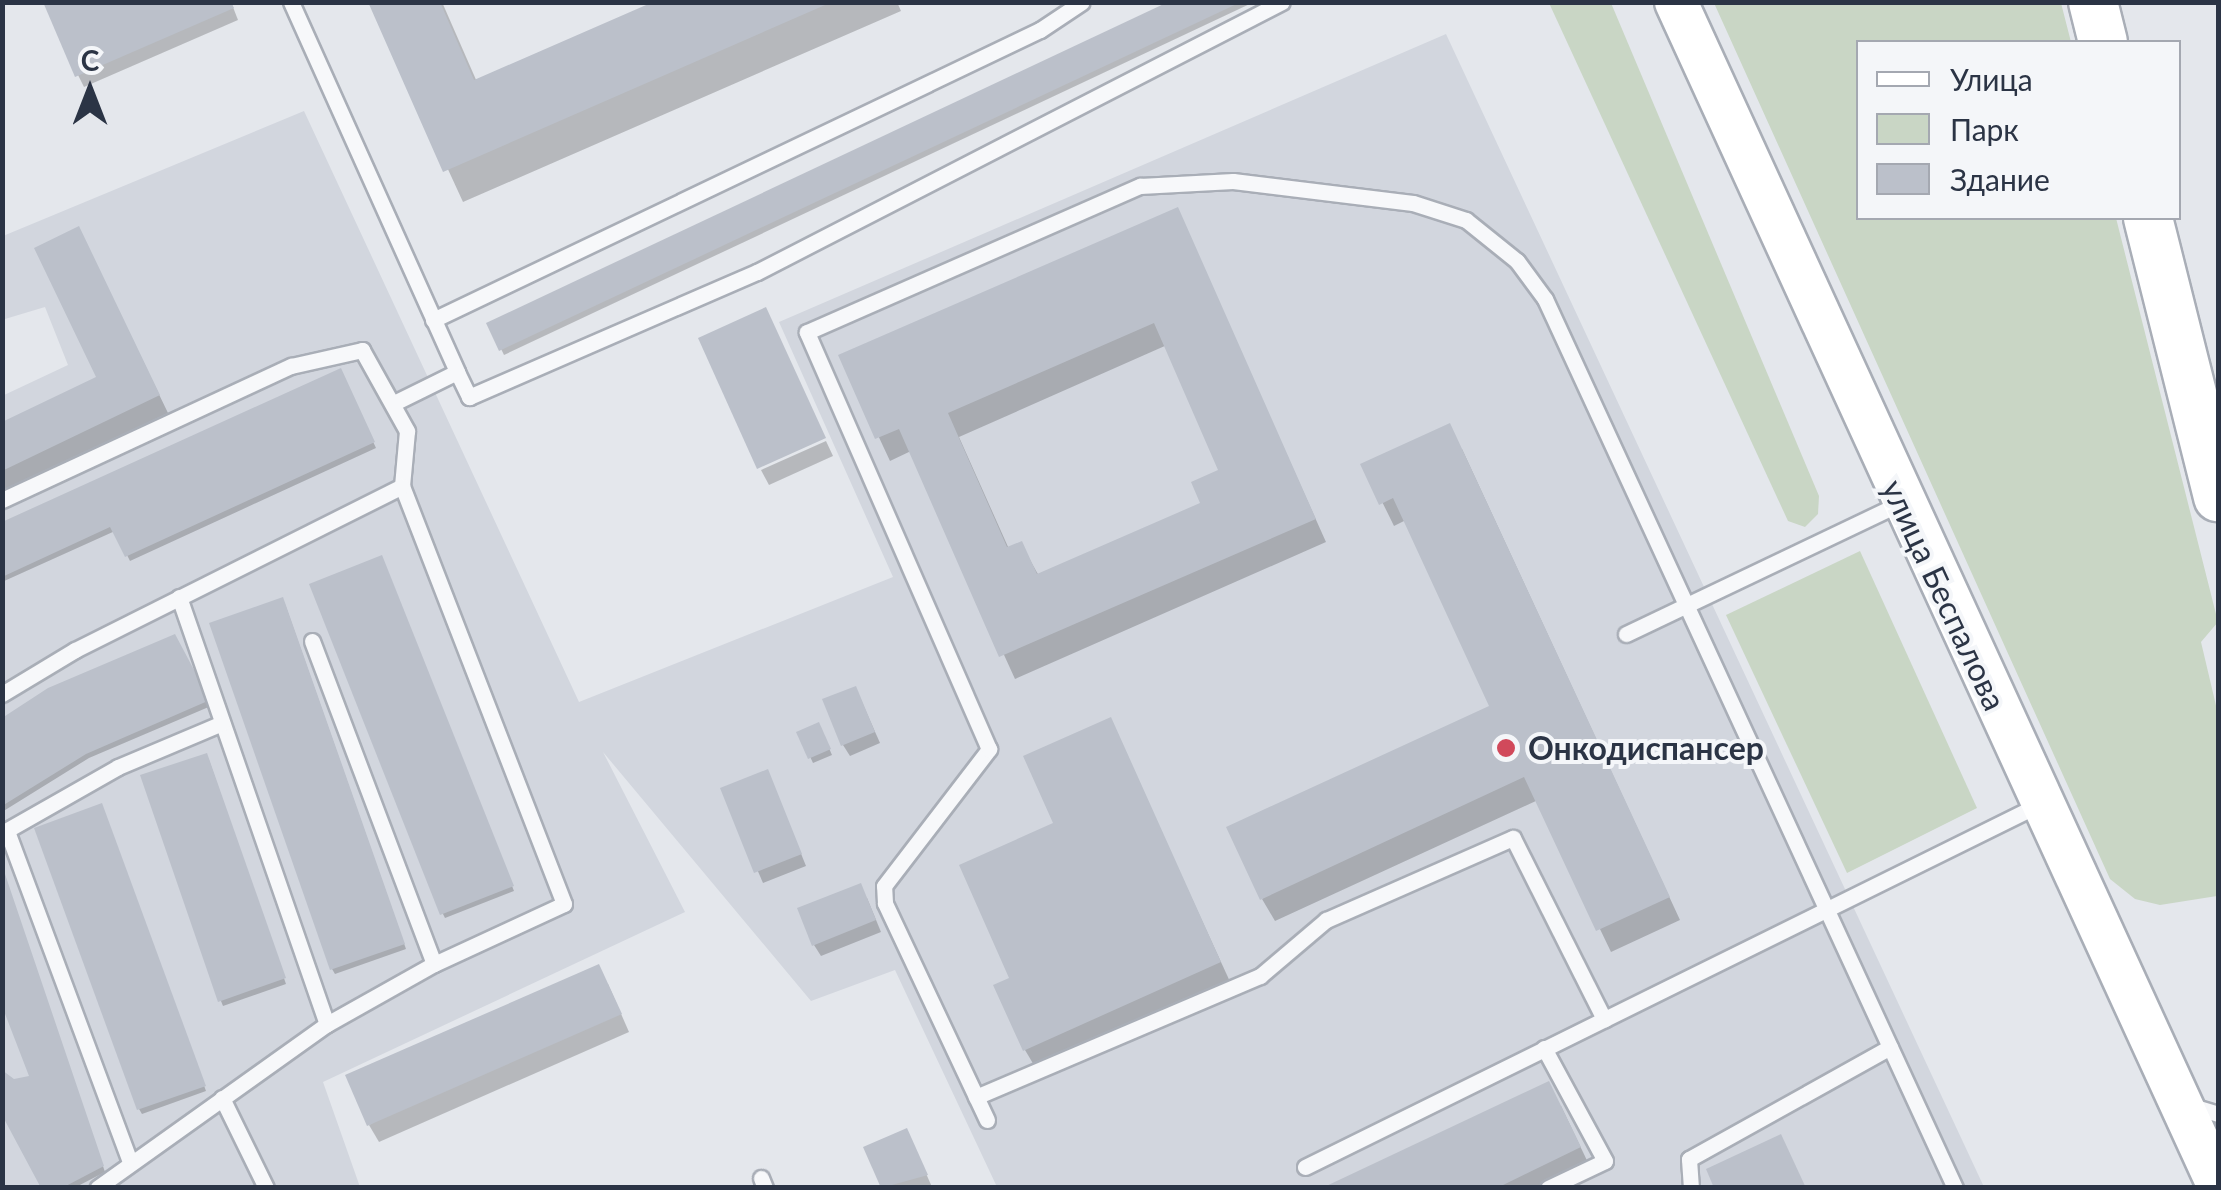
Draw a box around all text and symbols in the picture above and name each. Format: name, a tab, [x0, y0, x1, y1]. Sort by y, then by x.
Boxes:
north arrow	[40, 40, 140, 140]
legend	[1856, 40, 2181, 220]
text: С	[81, 43, 99, 77]
text: Улица	[1950, 61, 2033, 97]
text: Парк	[1950, 111, 2019, 147]
text: Здание	[1950, 161, 2050, 197]
street label: улица Беспалова	[1874, 474, 2014, 716]
place label: Онкодиспансер	[1528, 729, 1764, 767]
marker: Онкодиспансер	[1493, 735, 1519, 761]

